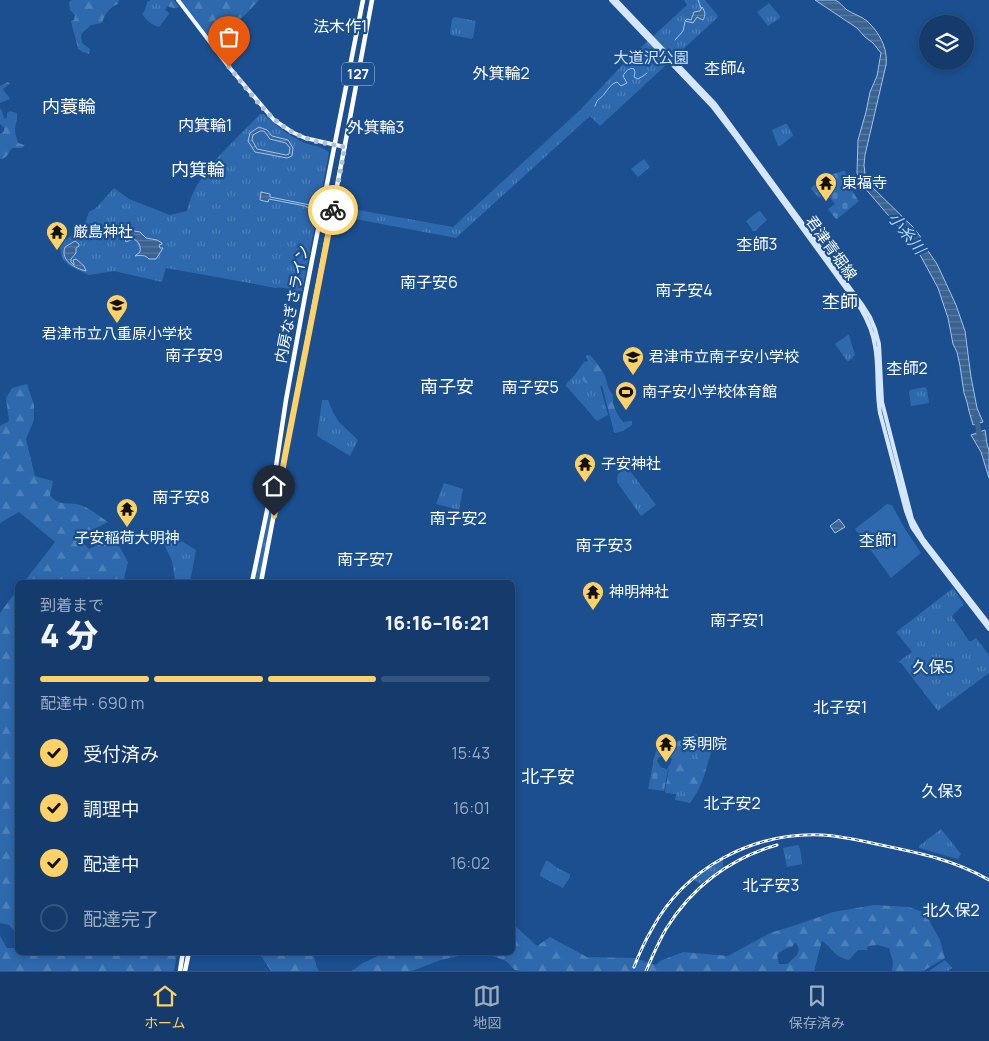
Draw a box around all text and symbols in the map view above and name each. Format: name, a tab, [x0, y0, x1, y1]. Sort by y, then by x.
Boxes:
district label: 法木作1	[313, 15, 367, 37]
map controls	[919, 15, 974, 70]
button: layers	[919, 15, 974, 70]
pin	[208, 16, 250, 67]
icon: bag	[215, 23, 243, 51]
park label: 大道沢公園	[613, 47, 689, 68]
district label: 杢師4	[704, 57, 746, 79]
road number: 127	[342, 62, 374, 86]
district label: 外箕輪2	[472, 62, 530, 84]
district label: 内蓑輪	[42, 94, 96, 118]
district label: 内箕輪1	[178, 114, 232, 136]
district label: 外箕輪3	[348, 116, 404, 138]
district label: 内箕輪	[171, 157, 225, 181]
temple icon: 東福寺	[814, 171, 838, 202]
place label: 東福寺	[842, 172, 887, 193]
courier	[308, 185, 358, 235]
icon: bike	[319, 196, 347, 224]
water label: 小糸川	[883, 207, 932, 260]
street label: 君津青堀線	[801, 211, 862, 284]
temple icon: 厳島神社	[45, 220, 69, 251]
place label: 厳島神社	[73, 221, 133, 242]
district label: 杢師3	[737, 233, 777, 255]
street label: 内房なぎさライン	[270, 243, 313, 365]
district label: 南子安6	[400, 271, 458, 293]
district label: 南子安4	[655, 279, 713, 301]
district label: 杢師	[822, 289, 858, 313]
school or university icon: 君津市立八重原小学校	[105, 293, 129, 324]
place label: 君津市立八重原小学校	[42, 323, 192, 344]
district label: 南子安9	[165, 344, 223, 366]
school or university icon: 君津市立南子安小学校	[621, 345, 645, 376]
place label: 君津市立南子安小学校	[649, 346, 799, 367]
district label: 杢師2	[886, 357, 928, 379]
district label: 南子安	[420, 374, 474, 398]
district label: 南子安5	[501, 376, 559, 398]
sports icon: 南子安小学校体育館	[614, 380, 638, 411]
place label: 南子安小学校体育館	[642, 381, 777, 402]
temple icon: 子安神社	[573, 452, 597, 483]
place label: 子安神社	[601, 453, 661, 474]
pin	[253, 465, 295, 516]
icon: home	[260, 472, 288, 500]
district label: 南子安8	[152, 486, 210, 508]
temple icon: 子安稲荷大明神	[115, 497, 139, 528]
district label: 南子安2	[429, 507, 487, 529]
place label: 子安稲荷大明神	[74, 527, 180, 548]
district label: 杢師1	[859, 529, 897, 551]
district label: 南子安3	[576, 534, 632, 556]
district label: 南子安7	[337, 548, 393, 570]
temple icon: 神明神社	[581, 580, 605, 611]
place label: 神明神社	[609, 581, 669, 602]
text: 到着まで	[40, 594, 104, 616]
district label: 南子安1	[710, 609, 764, 631]
text: 16:16–16:21	[385, 610, 490, 636]
text: 4 分	[40, 613, 98, 657]
district label: 久保5	[912, 656, 954, 678]
text: 配達中 · 690 m	[40, 692, 144, 714]
district label: 北子安1	[813, 696, 867, 718]
temple icon: 秀明院	[654, 732, 678, 763]
place label: 秀明院	[682, 733, 727, 754]
icon: check	[40, 739, 68, 767]
text: 受付済み	[83, 741, 159, 767]
text: 15:43	[451, 742, 490, 764]
district label: 北子安	[521, 764, 575, 788]
district label: 久保3	[922, 780, 962, 802]
district label: 北子安2	[703, 792, 761, 814]
icon: check	[40, 794, 68, 822]
text: 調理中	[83, 796, 140, 822]
text: 16:01	[453, 797, 490, 819]
icon: check	[40, 849, 68, 877]
text: 配達中	[83, 851, 140, 877]
text: 16:02	[450, 852, 490, 874]
district label: 北子安3	[743, 874, 799, 896]
district label: 北久保2	[922, 899, 980, 921]
text: 配達完了	[83, 906, 159, 932]
tab: ホーム	[144, 982, 185, 1032]
tab: 地図	[473, 982, 501, 1032]
tab: 保存済み	[789, 982, 845, 1032]

